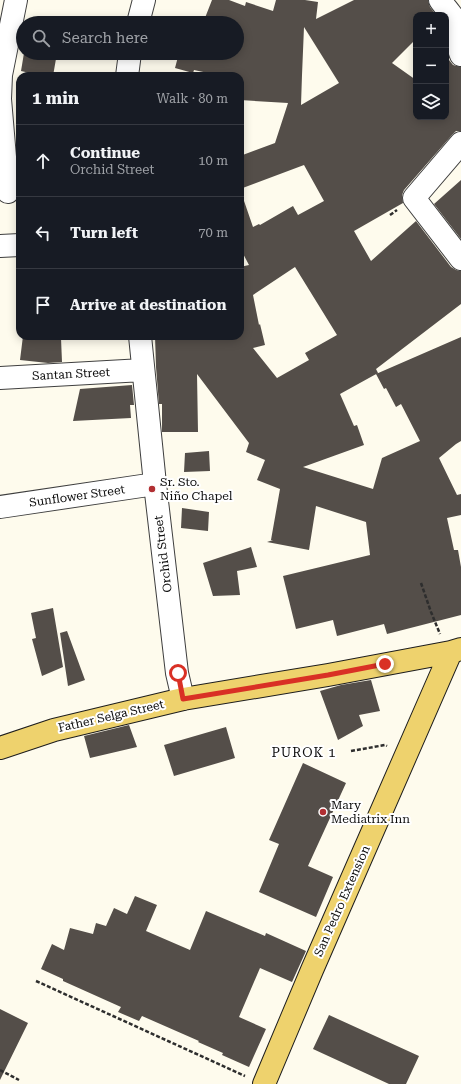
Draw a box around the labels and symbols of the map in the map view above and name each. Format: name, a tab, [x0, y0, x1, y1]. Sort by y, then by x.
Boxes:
street label: Santan Street	[32, 365, 111, 383]
place label: Sr. Sto. Niño Chapel	[160, 475, 233, 503]
street label: Sunflower Street	[28, 482, 126, 510]
marker: Sr. Sto. Niño Chapel	[147, 484, 157, 494]
street label: Orchid Street	[151, 514, 175, 593]
route end	[376, 655, 394, 673]
route start	[169, 664, 187, 682]
street label: Father Selga Street	[57, 697, 166, 735]
district label: PUROK 1	[271, 745, 337, 760]
place label: Mary Mediatrix Inn	[331, 798, 410, 826]
marker: Mary Mediatrix Inn	[318, 807, 328, 817]
street label: San Pedro Extension	[311, 843, 373, 959]

